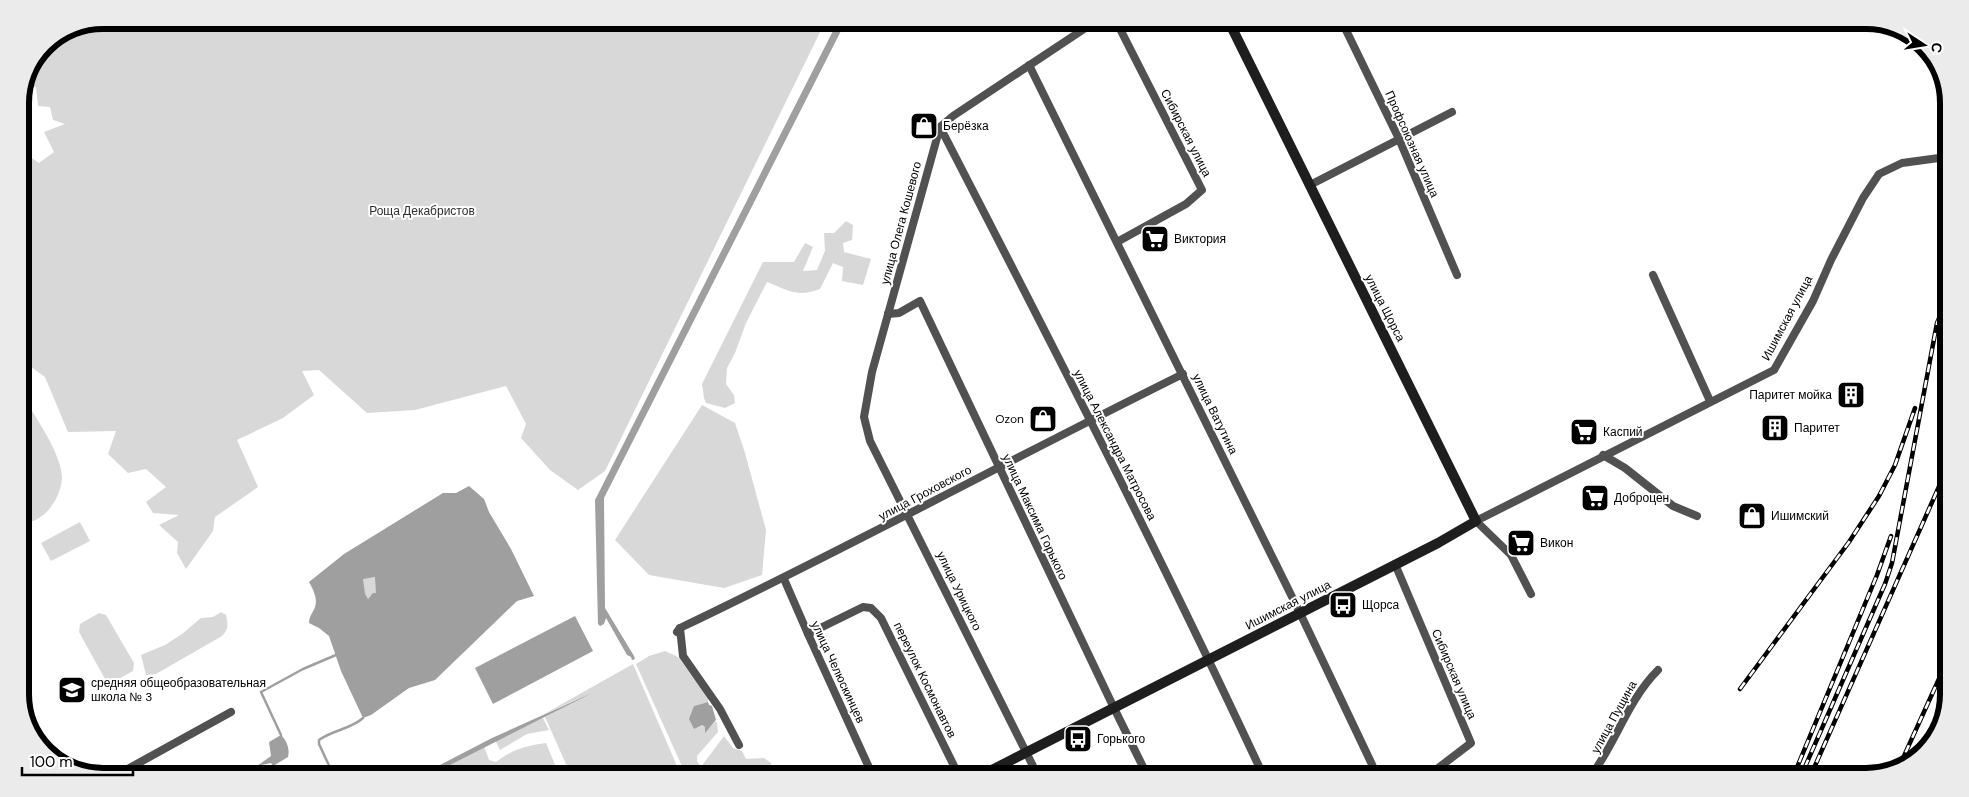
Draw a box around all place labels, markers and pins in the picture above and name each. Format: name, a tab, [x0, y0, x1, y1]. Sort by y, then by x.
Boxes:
shop icon: Берёзка	[909, 111, 939, 141]
place label: Берёзка	[943, 118, 989, 134]
supermarket icon: Виктория	[1140, 224, 1170, 254]
place label: Виктория	[1174, 231, 1226, 247]
building icon: Паритет мойка	[1836, 380, 1866, 410]
place label: Паритет мойка	[1749, 387, 1832, 403]
shop icon: Ozon	[1028, 404, 1058, 434]
place label: Ozon	[995, 411, 1024, 427]
building icon: Паритет	[1760, 413, 1790, 443]
supermarket icon: Каспий	[1569, 417, 1599, 447]
place label: Паритет	[1794, 420, 1840, 436]
place label: Каспий	[1603, 424, 1643, 440]
supermarket icon: Доброцен	[1580, 483, 1610, 513]
place label: Доброцен	[1614, 490, 1669, 506]
shop icon: Ишимский	[1737, 501, 1767, 531]
place label: Ишимский	[1771, 508, 1829, 524]
supermarket icon: Викон	[1506, 528, 1536, 558]
place label: Викон	[1540, 535, 1573, 551]
bus stop icon: Щорса	[1328, 590, 1358, 620]
place label: Щорса	[1362, 597, 1400, 613]
school or university icon: средняя общеобразовательная школа № 3	[57, 675, 87, 705]
place label: средняя общеобразовательная школа № 3	[91, 675, 266, 705]
bus stop icon: Горького	[1063, 724, 1093, 754]
place label: Горького	[1097, 731, 1145, 747]

